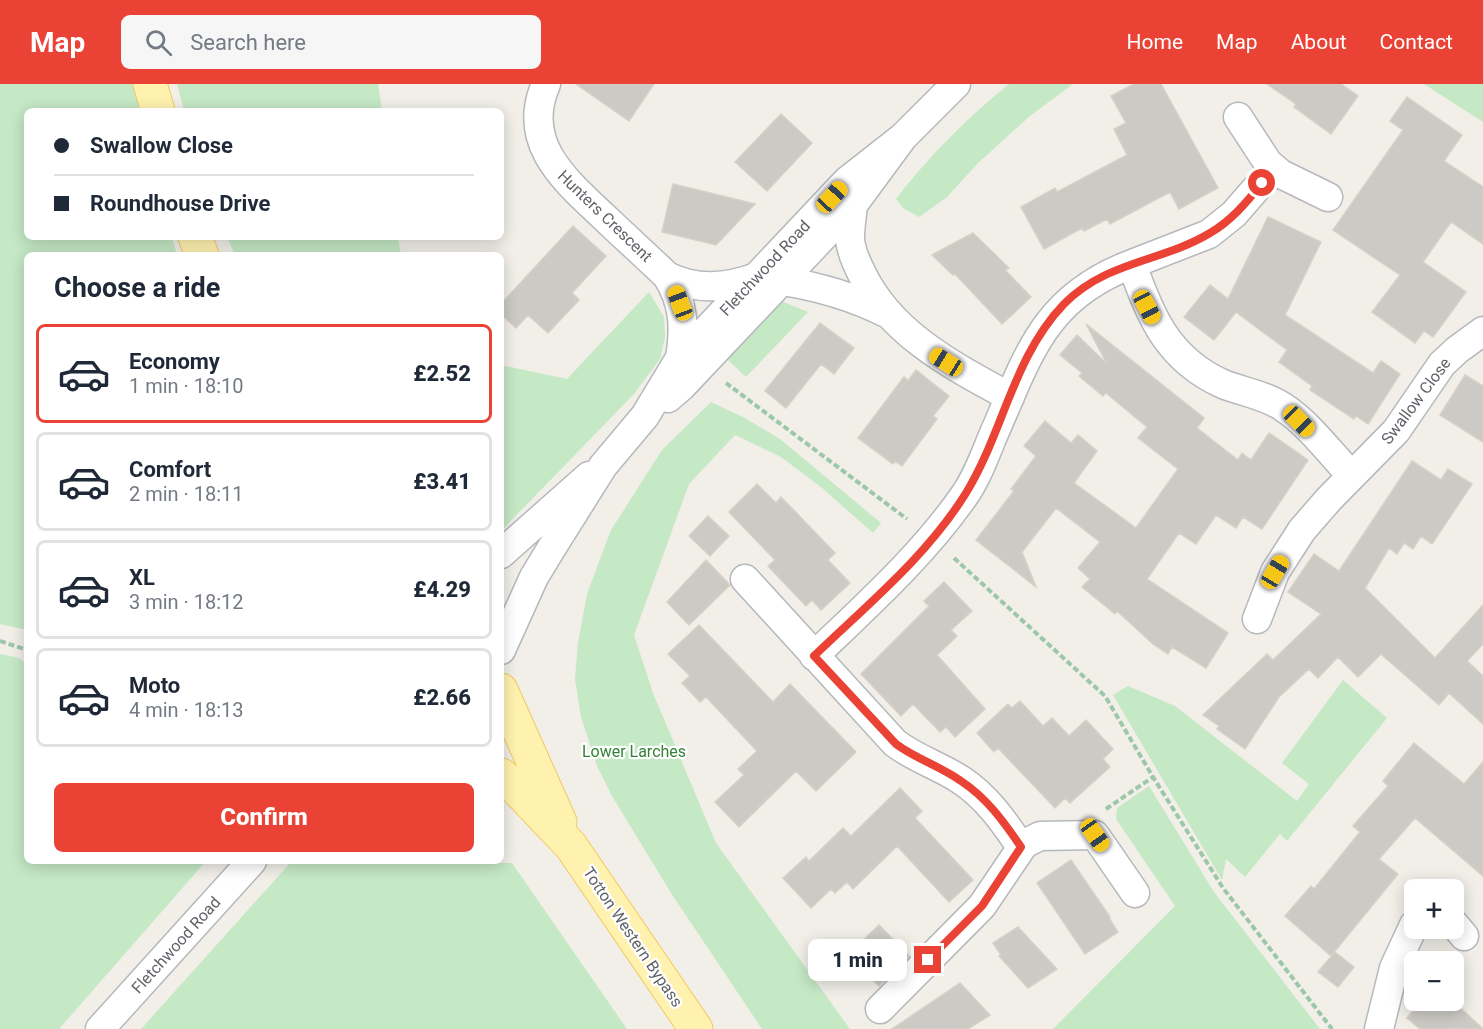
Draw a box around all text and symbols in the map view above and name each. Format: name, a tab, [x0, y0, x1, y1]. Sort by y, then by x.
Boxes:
search box	[121, 15, 541, 69]
text: Map	[30, 26, 85, 59]
icon: search	[142, 26, 175, 59]
text: Search here	[190, 30, 306, 55]
text: Home	[1127, 30, 1183, 54]
text: Map	[1216, 30, 1258, 54]
text: About	[1291, 30, 1347, 54]
text: Contact	[1380, 30, 1453, 54]
text: Swallow Close	[90, 133, 233, 158]
street label: Hunters Crescent	[554, 166, 656, 266]
route start	[1248, 169, 1275, 196]
car	[813, 178, 851, 216]
text: Roundhouse Drive	[90, 191, 270, 216]
street label: Fletchwood Road	[716, 216, 814, 320]
text: Choose a ride	[54, 272, 220, 304]
car	[665, 283, 695, 323]
car	[1131, 287, 1163, 327]
car	[926, 345, 966, 379]
icon: car	[57, 347, 111, 401]
text: Economy	[129, 349, 220, 374]
street label: Swallow Close	[1377, 354, 1455, 448]
text: £2.52	[413, 361, 471, 386]
text: 1 min · 18:10	[129, 374, 244, 398]
car	[1280, 402, 1318, 440]
icon: car	[57, 455, 111, 509]
text: Comfort	[129, 457, 211, 482]
text: £3.41	[413, 469, 471, 494]
text: 2 min · 18:11	[129, 482, 244, 506]
car	[1258, 552, 1292, 592]
icon: car	[57, 563, 111, 617]
text: XL	[129, 565, 155, 590]
text: £4.29	[413, 577, 471, 602]
text: 3 min · 18:12	[129, 590, 244, 614]
icon: car	[57, 671, 111, 725]
text: Moto	[129, 673, 180, 698]
text: £2.66	[413, 685, 471, 710]
text: 4 min · 18:13	[129, 698, 244, 722]
park label: Lower Larches	[582, 742, 686, 761]
button: Confirm	[54, 783, 474, 852]
car	[1077, 815, 1113, 855]
street label: Totton Western Bypass	[579, 863, 687, 1011]
map controls	[1404, 879, 1464, 1011]
button: +	[1404, 879, 1464, 939]
street label: Fletchwood Road	[128, 893, 224, 997]
callout: 1 min	[808, 939, 907, 981]
route end	[914, 946, 941, 973]
text: 1 min	[832, 948, 883, 972]
button: −	[1404, 951, 1464, 1011]

